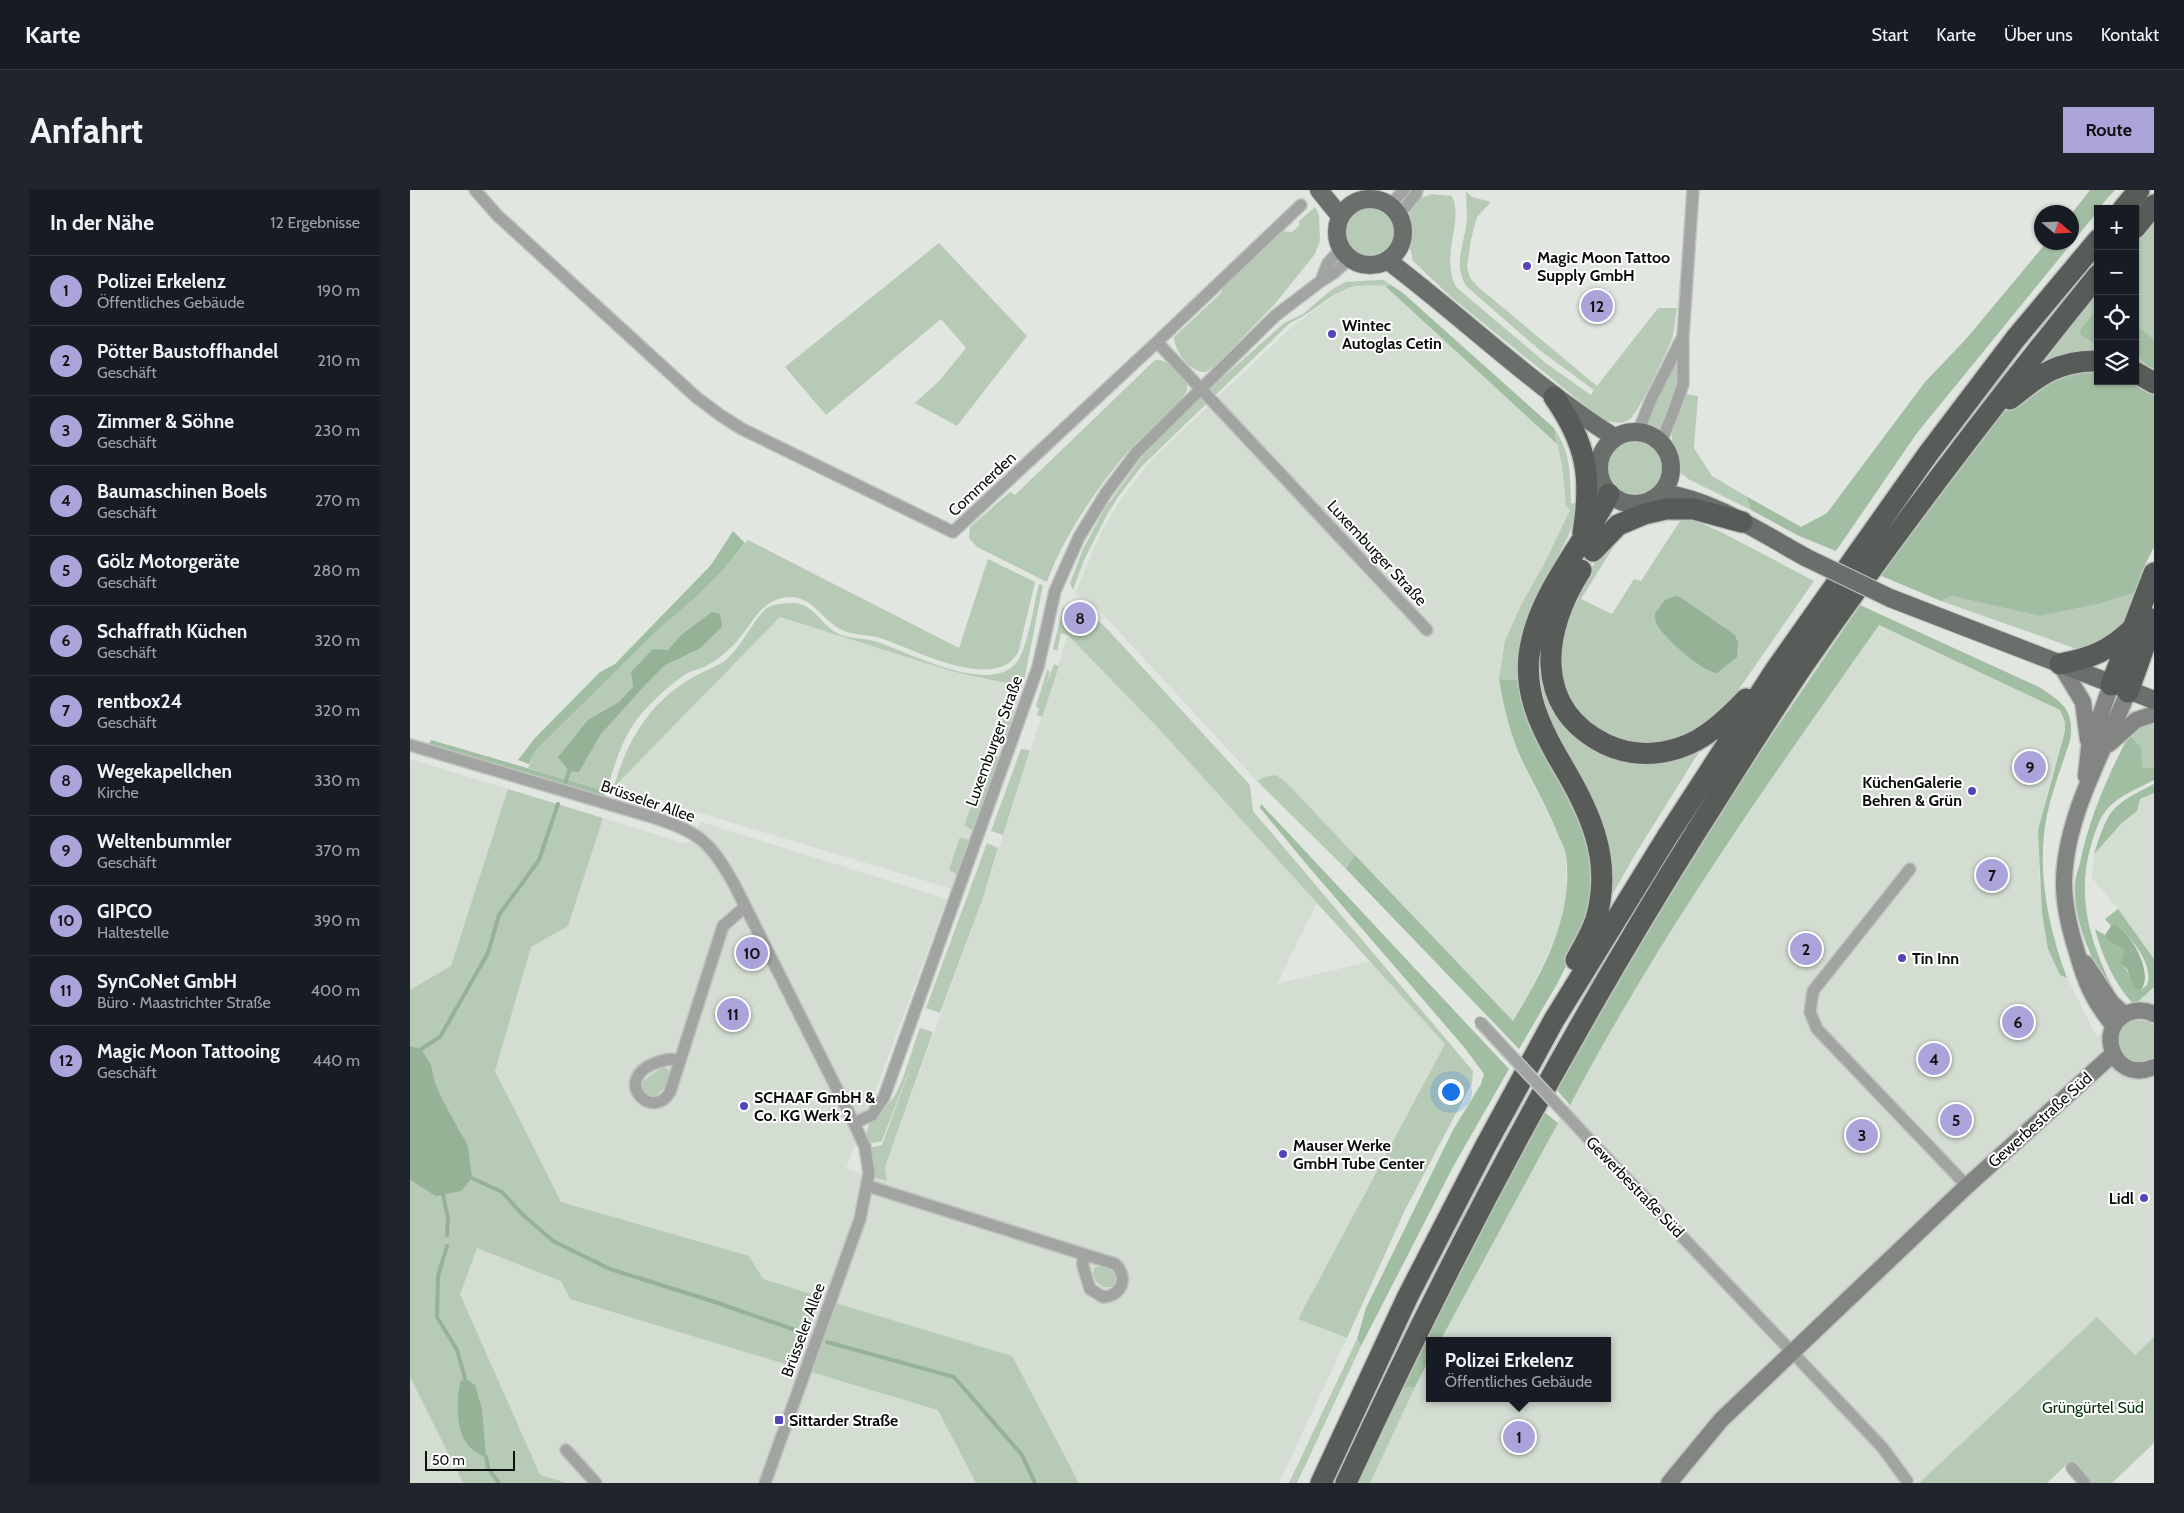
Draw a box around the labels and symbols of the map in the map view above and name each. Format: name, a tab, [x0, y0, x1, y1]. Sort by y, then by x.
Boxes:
north arrow	[2034, 205, 2079, 250]
place label: Magic Moon Tattoo Supply GmbH	[1537, 248, 1670, 285]
marker: Magic Moon Tattoo Supply GmbH	[1521, 260, 1533, 272]
pin: 12	[1581, 287, 1613, 325]
place label: Wintec Autoglas Cetin	[1342, 316, 1442, 353]
marker: Wintec Autoglas Cetin	[1326, 328, 1338, 340]
street label: Commerden	[944, 448, 1020, 520]
street label: Luxemburger Straße	[1323, 496, 1431, 610]
pin: 8	[1064, 599, 1096, 637]
street label: Luxemburger Straße	[962, 673, 1026, 809]
pin: 9	[2014, 748, 2046, 786]
place label: KüchenGalerie Behren & Grün	[1862, 773, 1962, 810]
street label: Brüsseler Allee	[598, 776, 698, 826]
marker: KüchenGalerie Behren & Grün	[1966, 785, 1978, 797]
pin: 7	[1976, 856, 2008, 894]
pin: 2	[1790, 930, 1822, 968]
pin: 10	[736, 934, 768, 972]
place label: Tin Inn	[1912, 949, 1959, 968]
marker: Tin Inn	[1896, 952, 1908, 964]
pin: 11	[717, 995, 749, 1033]
pin: 6	[2002, 1003, 2034, 1041]
pin: 4	[1918, 1040, 1950, 1078]
street label: Gewerbestraße Süd	[1984, 1069, 2096, 1171]
your location	[1438, 1079, 1464, 1105]
place label: SCHAAF GmbH & Co. KG Werk 2	[754, 1088, 875, 1125]
marker: SCHAAF GmbH & Co. KG Werk 2	[738, 1100, 750, 1112]
pin: 5	[1940, 1101, 1972, 1139]
pin: 3	[1846, 1116, 1878, 1154]
street label: Gewerbestraße Süd	[1582, 1133, 1688, 1241]
place label: Mauser Werke GmbH Tube Center	[1293, 1136, 1425, 1173]
marker: Mauser Werke GmbH Tube Center	[1277, 1148, 1289, 1160]
place label: Lidl	[2109, 1189, 2134, 1208]
marker: Lidl	[2138, 1192, 2150, 1204]
street label: Brüsseler Allee	[777, 1280, 829, 1380]
park label: Grüngürtel Süd	[2042, 1398, 2144, 1417]
place label: Sittarder Straße	[789, 1411, 898, 1430]
marker: Sittarder Straße	[773, 1414, 785, 1426]
pin: 1	[1503, 1418, 1535, 1456]
scale bar	[425, 1448, 515, 1471]

